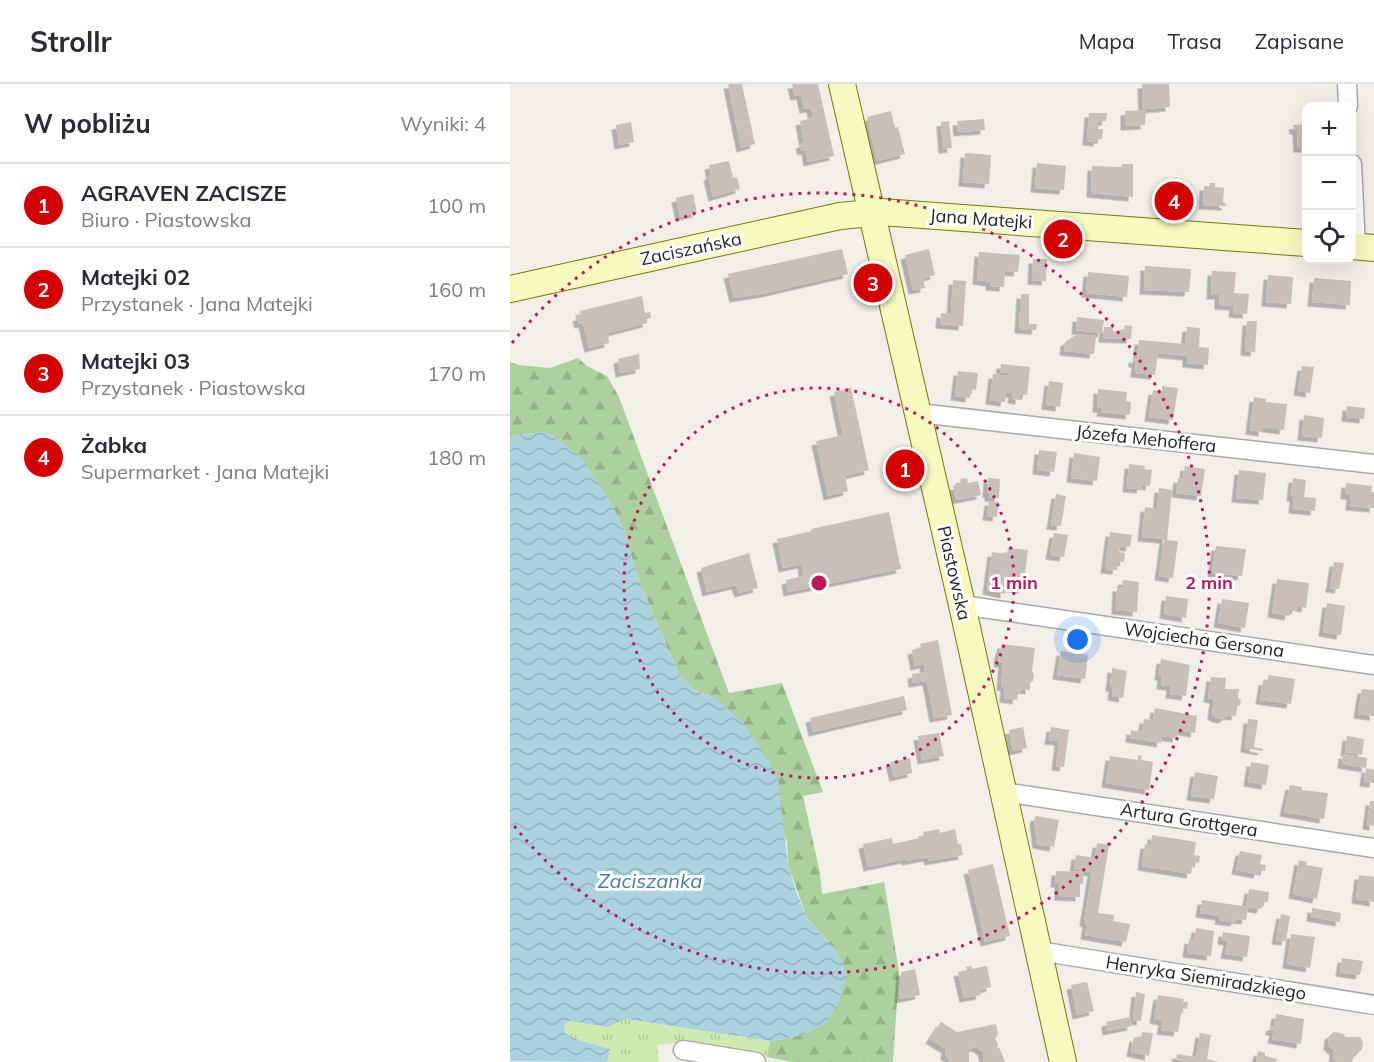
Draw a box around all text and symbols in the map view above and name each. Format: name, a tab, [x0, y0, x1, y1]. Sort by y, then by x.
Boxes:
text: Strollr	[30, 24, 112, 59]
text: Mapa	[1079, 28, 1135, 54]
text: Trasa	[1168, 28, 1222, 54]
text: Zapisane	[1255, 28, 1344, 54]
map controls	[1302, 102, 1356, 264]
button: +	[1302, 102, 1356, 156]
text: W pobliżu	[24, 107, 151, 140]
text: Wyniki: 4	[400, 111, 486, 136]
button: −	[1302, 156, 1356, 210]
pin: 4	[1154, 178, 1194, 224]
text: AGRAVEN ZACISZE	[81, 179, 287, 207]
text: 1	[38, 193, 50, 218]
text: 100 m	[427, 193, 486, 218]
street label: Jana Matejki	[929, 203, 1033, 234]
text: Biuro · Piastowska	[81, 207, 252, 232]
button: locate	[1302, 210, 1356, 264]
pin: 2	[1044, 216, 1082, 262]
street label: Zaciszańska	[638, 227, 744, 270]
pin: 3	[854, 260, 892, 306]
text: Matejki 02	[81, 263, 190, 291]
text: 2	[38, 277, 50, 302]
text: 160 m	[427, 277, 486, 302]
text: Przystanek · Jana Matejki	[81, 291, 313, 316]
text: Matejki 03	[81, 347, 190, 375]
text: 3	[38, 361, 50, 386]
text: 170 m	[427, 361, 486, 386]
text: Przystanek · Piastowska	[81, 375, 306, 400]
street label: Józefa Mehoffera	[1075, 420, 1217, 457]
text: Żabka	[81, 431, 147, 459]
text: 4	[38, 445, 50, 470]
text: 180 m	[427, 445, 486, 470]
pin: 1	[886, 446, 924, 492]
text: Supermarket · Jana Matejki	[81, 459, 329, 484]
street label: Piastowska	[932, 523, 977, 622]
text: 1 min	[990, 571, 1038, 594]
text: 2 min	[1185, 571, 1233, 594]
centre of rings	[809, 573, 829, 593]
street label: Wojciecha Gersona	[1123, 617, 1286, 662]
your location	[1063, 625, 1092, 654]
street label: Artura Grottgera	[1119, 797, 1259, 842]
water label: Zaciszanka	[598, 868, 702, 893]
street label: Henryka Siemiradzkiego	[1104, 950, 1308, 1005]

